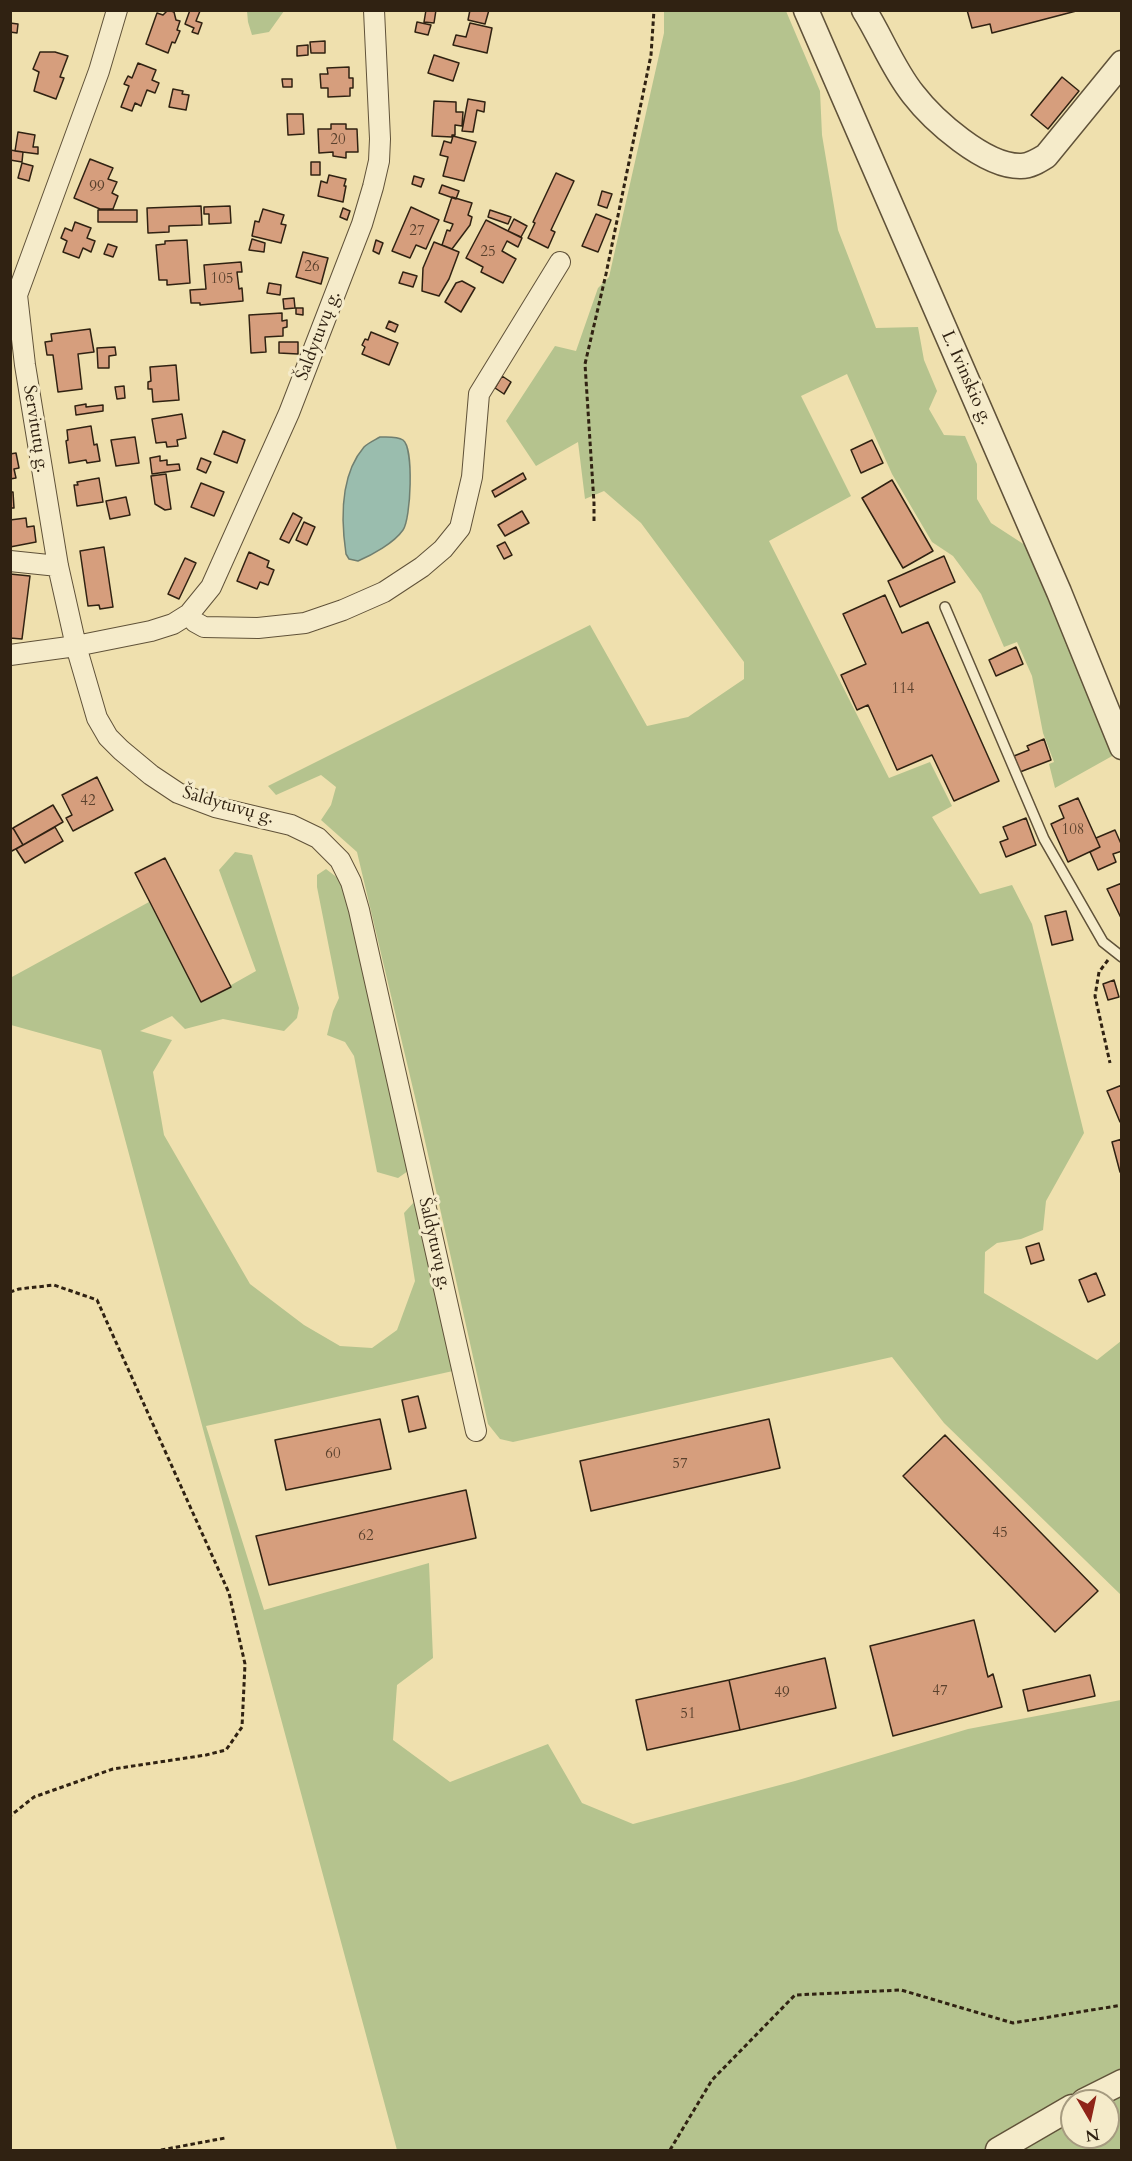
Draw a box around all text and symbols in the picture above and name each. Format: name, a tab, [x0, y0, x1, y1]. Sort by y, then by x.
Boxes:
house number: 20	[330, 132, 346, 150]
house number: 99	[89, 179, 105, 197]
house number: 27	[409, 223, 425, 241]
house number: 25	[480, 244, 496, 262]
house number: 26	[304, 259, 320, 277]
house number: 105	[210, 271, 234, 289]
street label: Šaldytuvų g.	[292, 288, 346, 384]
street label: L. Ivinskio g.	[936, 328, 996, 428]
street label: Servitutų g.	[17, 384, 53, 474]
house number: 114	[891, 681, 915, 699]
street label: Šaldytuvų g.	[180, 783, 276, 829]
house number: 42	[80, 793, 96, 811]
house number: 108	[1061, 822, 1085, 840]
street label: Šaldytuvų g.	[413, 1196, 455, 1292]
house number: 60	[325, 1446, 341, 1464]
house number: 57	[672, 1456, 688, 1474]
house number: 45	[992, 1525, 1008, 1543]
house number: 62	[358, 1528, 374, 1546]
house number: 47	[932, 1683, 948, 1701]
house number: 49	[774, 1685, 790, 1703]
house number: 51	[680, 1706, 696, 1724]
north arrow	[1060, 2089, 1120, 2149]
text: N	[1084, 2123, 1101, 2147]

